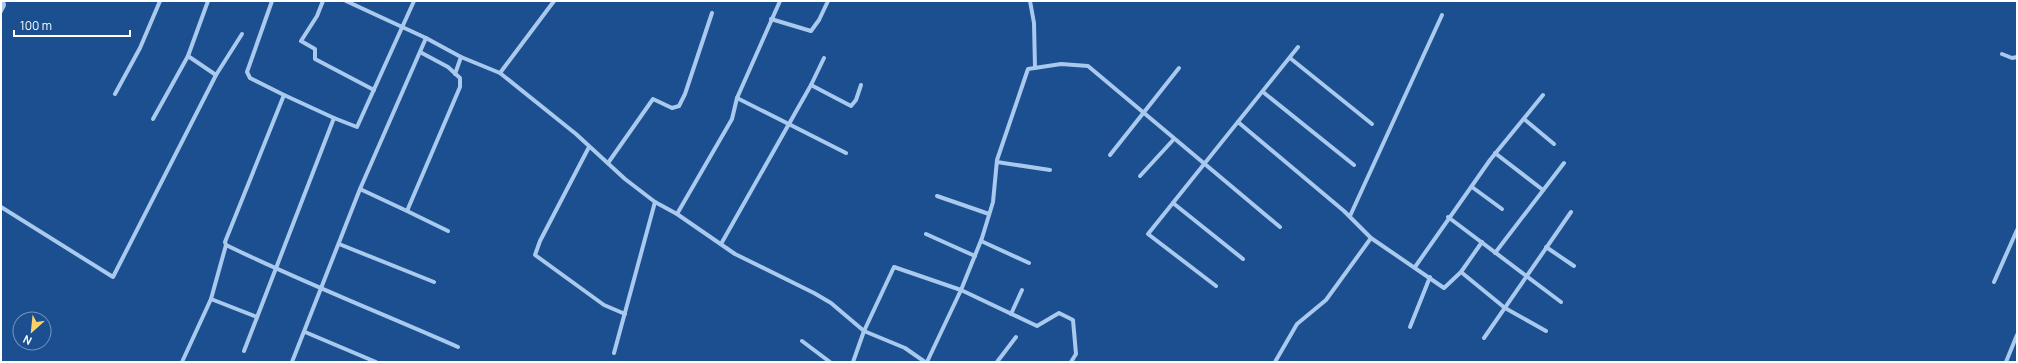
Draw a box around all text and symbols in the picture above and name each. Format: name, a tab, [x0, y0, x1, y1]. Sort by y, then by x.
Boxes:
scale bar	[14, 12, 130, 38]
text: 100 m	[20, 17, 52, 34]
north arrow	[12, 311, 52, 351]
text: N	[20, 332, 34, 349]

